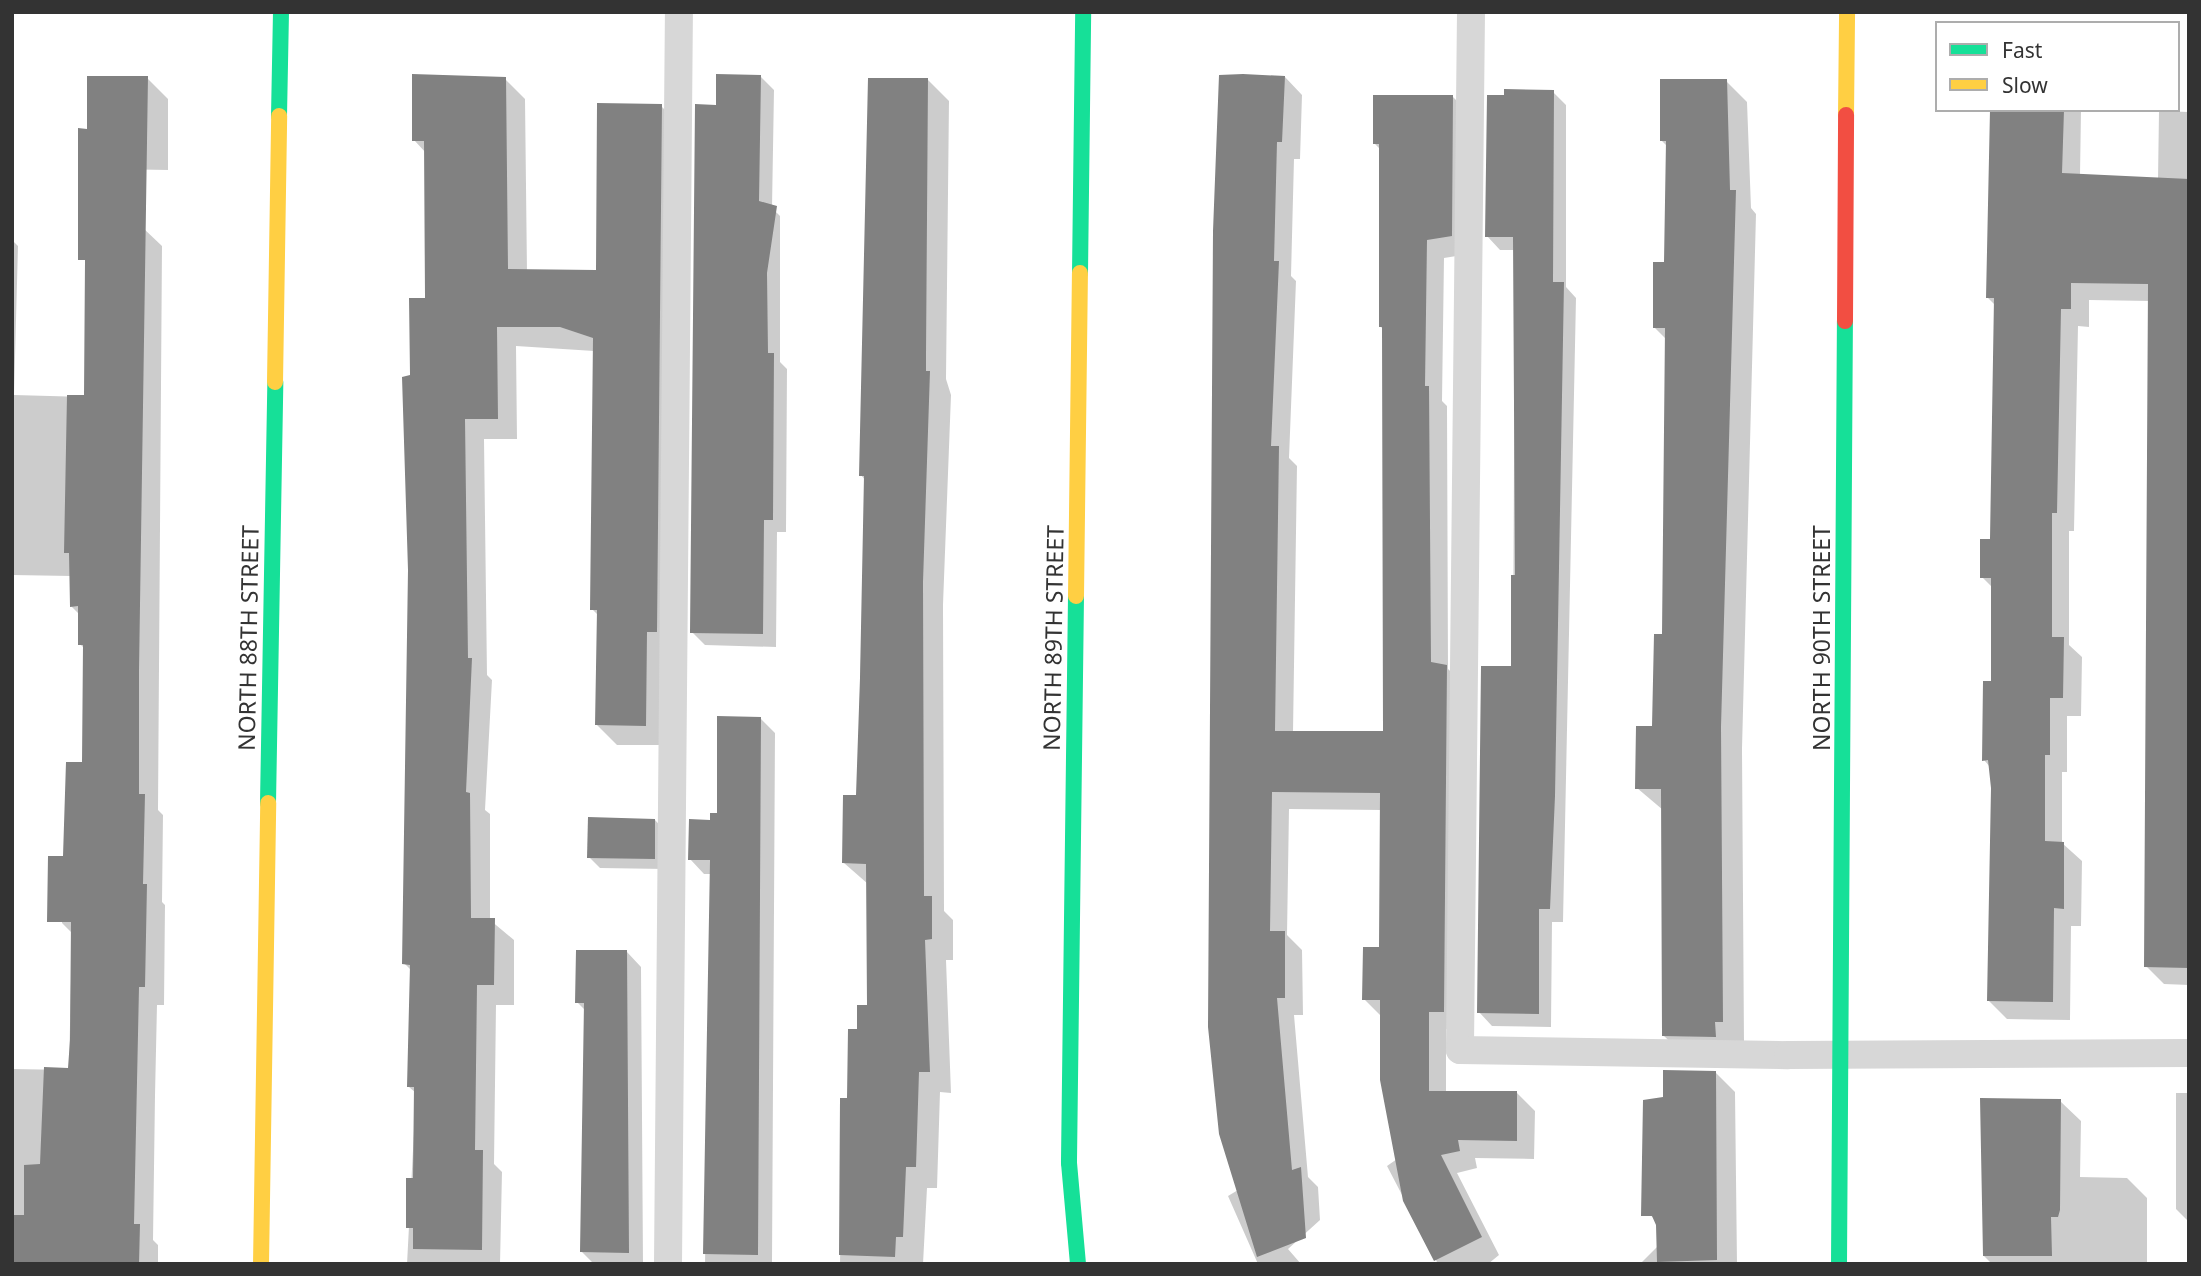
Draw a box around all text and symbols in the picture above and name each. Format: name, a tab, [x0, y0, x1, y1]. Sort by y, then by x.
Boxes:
legend	[1935, 21, 2180, 112]
text: Fast	[2002, 36, 2042, 64]
text: Slow	[2002, 71, 2048, 99]
street label: NORTH 88TH STREET	[232, 525, 264, 751]
street label: NORTH 89TH STREET	[1037, 525, 1069, 751]
street label: NORTH 90TH STREET	[1807, 525, 1835, 751]

